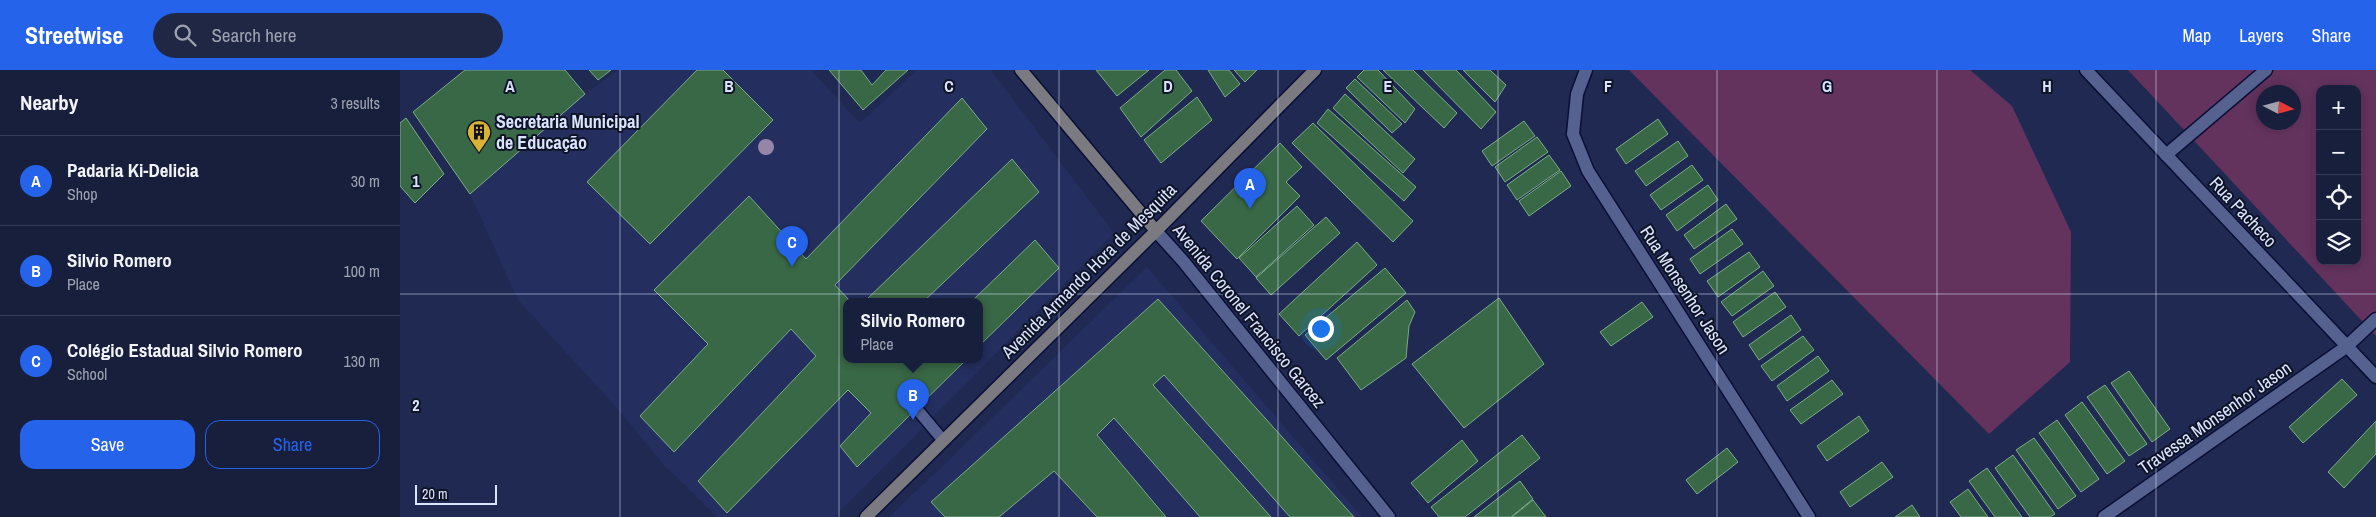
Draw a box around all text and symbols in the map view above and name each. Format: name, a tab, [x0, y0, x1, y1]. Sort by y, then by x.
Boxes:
search box	[153, 13, 503, 58]
text: Streetwise	[25, 19, 123, 51]
icon: search	[171, 21, 199, 49]
text: Search here	[211, 22, 296, 48]
text: Map	[2183, 23, 2211, 48]
text: Layers	[2239, 23, 2284, 48]
text: Share	[2312, 23, 2351, 48]
text: A	[505, 75, 515, 97]
text: B	[724, 75, 734, 97]
text: C	[944, 75, 954, 97]
text: D	[1163, 75, 1173, 97]
text: E	[1384, 75, 1393, 97]
text: F	[1604, 75, 1612, 97]
text: G	[1822, 75, 1832, 97]
text: H	[2042, 75, 2052, 97]
north arrow	[2256, 85, 2301, 130]
map controls	[2316, 85, 2361, 265]
button: +	[2316, 85, 2361, 130]
text: Nearby	[20, 88, 78, 117]
text: 3 results	[330, 92, 380, 114]
place label: Secretaria Municipal de Educação	[496, 109, 640, 155]
building icon: Secretaria Municipal de Educação	[466, 119, 492, 153]
button: −	[2316, 130, 2361, 175]
text: Padaria Ki-Delicia	[67, 157, 199, 183]
pin: A	[1234, 168, 1266, 209]
text: A	[31, 170, 41, 192]
text: 30 m	[351, 170, 380, 192]
text: 1	[412, 170, 420, 192]
street label: Rua Pacheco	[2204, 171, 2283, 253]
button: locate	[2316, 175, 2361, 220]
street label: Avenida Armando Hora de Mesquita	[995, 177, 1182, 365]
text: Shop	[67, 183, 98, 205]
street label: Avenida Coronel Francisco Garcez	[1167, 218, 1332, 413]
button: layers	[2316, 220, 2361, 265]
street label: Rua Monsenhor Jason	[1634, 221, 1736, 359]
pin: C	[776, 226, 808, 267]
text: Silvio Romero	[67, 247, 172, 273]
text: B	[31, 260, 41, 282]
text: 100 m	[344, 260, 380, 282]
text: Place	[67, 273, 100, 295]
popup	[843, 298, 983, 363]
text: Silvio Romero	[861, 307, 965, 333]
your location	[1308, 316, 1334, 342]
text: Place	[861, 333, 893, 355]
text: Colégio Estadual Silvio Romero	[67, 337, 303, 363]
text: C	[31, 350, 41, 372]
text: 130 m	[344, 350, 380, 372]
street label: Travessa Monsenhor Jason	[2133, 355, 2296, 480]
text: School	[67, 363, 107, 385]
pin: B	[897, 379, 929, 420]
text: 2	[412, 394, 420, 416]
button: Save	[20, 420, 195, 469]
button: Share	[205, 420, 380, 469]
scale bar	[415, 482, 498, 505]
text: 20 m	[422, 485, 448, 503]

